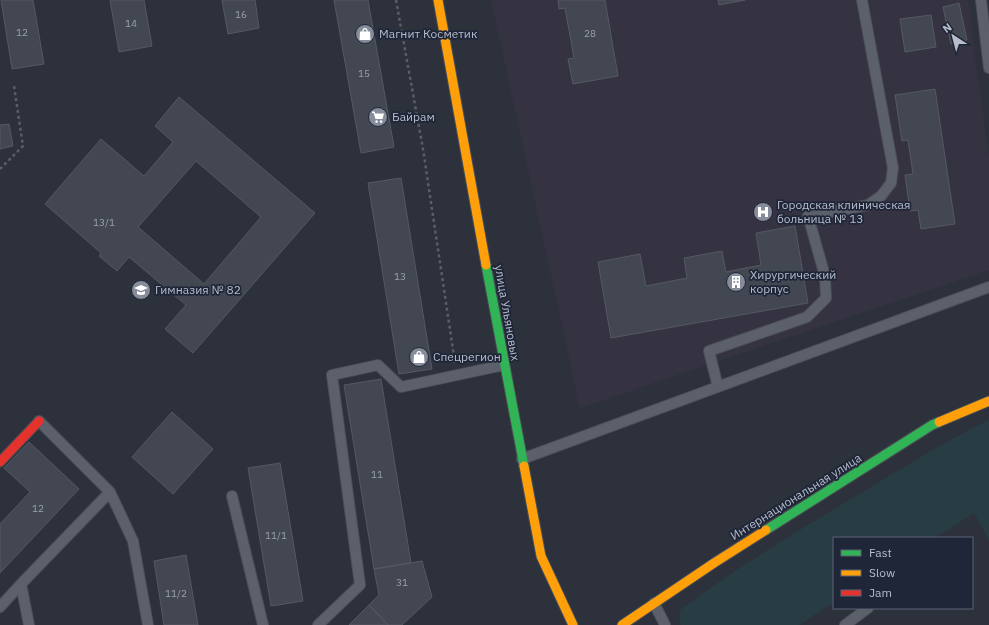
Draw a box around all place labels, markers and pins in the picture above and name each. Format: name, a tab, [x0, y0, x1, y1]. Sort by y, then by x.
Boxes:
shop icon: Магнит Косметик	[354, 23, 376, 45]
place label: Магнит Косметик	[379, 26, 478, 41]
supermarket icon: Байрам	[367, 106, 389, 128]
place label: Байрам	[392, 109, 435, 124]
place label: Городская клиническая больница № 13	[777, 197, 910, 226]
hospital icon: Городская клиническая больница № 13	[752, 201, 774, 223]
place label: Хирургический корпус	[750, 267, 836, 296]
building icon: Хирургический корпус	[725, 271, 747, 293]
school or university icon: Гимназия № 82	[130, 279, 152, 301]
place label: Гимназия № 82	[155, 282, 241, 297]
shop icon: Спецрегион	[408, 346, 430, 368]
place label: Спецрегион	[433, 349, 501, 364]

